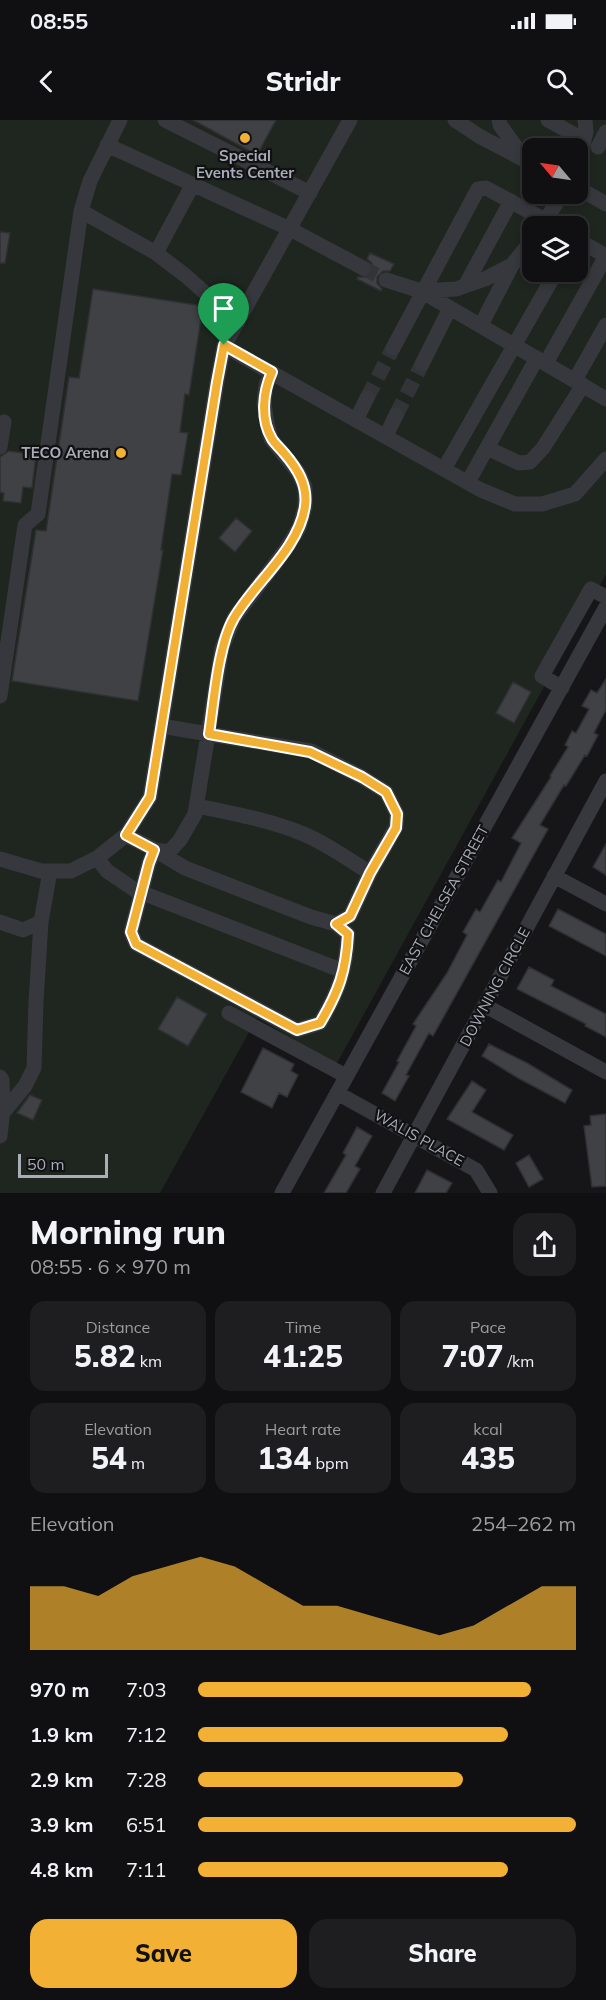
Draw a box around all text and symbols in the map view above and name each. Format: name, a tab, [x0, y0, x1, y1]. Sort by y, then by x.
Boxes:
text: 08:55	[30, 7, 88, 35]
text: Stridr	[266, 64, 340, 98]
icon: back	[30, 65, 63, 98]
icon: search	[543, 65, 576, 98]
marker: Special Events Center	[238, 131, 252, 145]
north arrow	[522, 138, 588, 204]
map controls	[522, 138, 588, 282]
place label: Special Events Center	[196, 146, 294, 182]
button: layers	[522, 216, 588, 282]
pin	[198, 283, 249, 345]
icon: arrive	[207, 292, 240, 325]
place label: TECO Arena	[21, 443, 109, 462]
marker: TECO Arena	[114, 446, 128, 460]
street label: EAST CHELSEA STREET	[395, 822, 493, 978]
street label: DOWNING CIRCLE	[455, 924, 534, 1050]
street label: WALIS PLACE	[371, 1105, 468, 1170]
scale bar	[18, 1151, 108, 1178]
text: 50 m	[27, 1154, 64, 1174]
text: Morning run	[30, 1211, 226, 1252]
button: share	[513, 1213, 576, 1276]
text: 08:55 · 6 × 970 m	[30, 1254, 191, 1279]
text: Distance	[86, 1317, 150, 1337]
text: Time	[285, 1317, 321, 1337]
text: Pace	[470, 1317, 506, 1337]
text: 5.82	[74, 1337, 136, 1375]
text: 41:25	[263, 1337, 343, 1375]
text: 7:07	[442, 1337, 503, 1375]
text: km	[136, 1351, 162, 1371]
text: /km	[503, 1351, 534, 1371]
text: Elevation	[84, 1419, 152, 1439]
text: Heart rate	[265, 1419, 341, 1439]
text: kcal	[473, 1419, 503, 1439]
text: 54	[91, 1439, 127, 1477]
text: 134	[257, 1439, 311, 1477]
text: 435	[461, 1439, 515, 1477]
text: m	[127, 1453, 145, 1473]
text: bpm	[311, 1453, 349, 1473]
text: Elevation	[30, 1511, 115, 1536]
text: 254–262 m	[471, 1511, 576, 1536]
text: 970 m	[30, 1677, 89, 1702]
text: 7:03	[126, 1677, 167, 1702]
text: 1.9 km	[30, 1722, 93, 1747]
text: 7:12	[126, 1722, 167, 1747]
text: 2.9 km	[30, 1767, 93, 1792]
text: 7:28	[126, 1767, 167, 1792]
text: 3.9 km	[30, 1812, 93, 1837]
text: 6:51	[126, 1812, 167, 1837]
text: 4.8 km	[30, 1857, 93, 1882]
text: 7:11	[126, 1857, 167, 1882]
button: Save	[30, 1919, 297, 1988]
button: Share	[309, 1919, 576, 1988]

